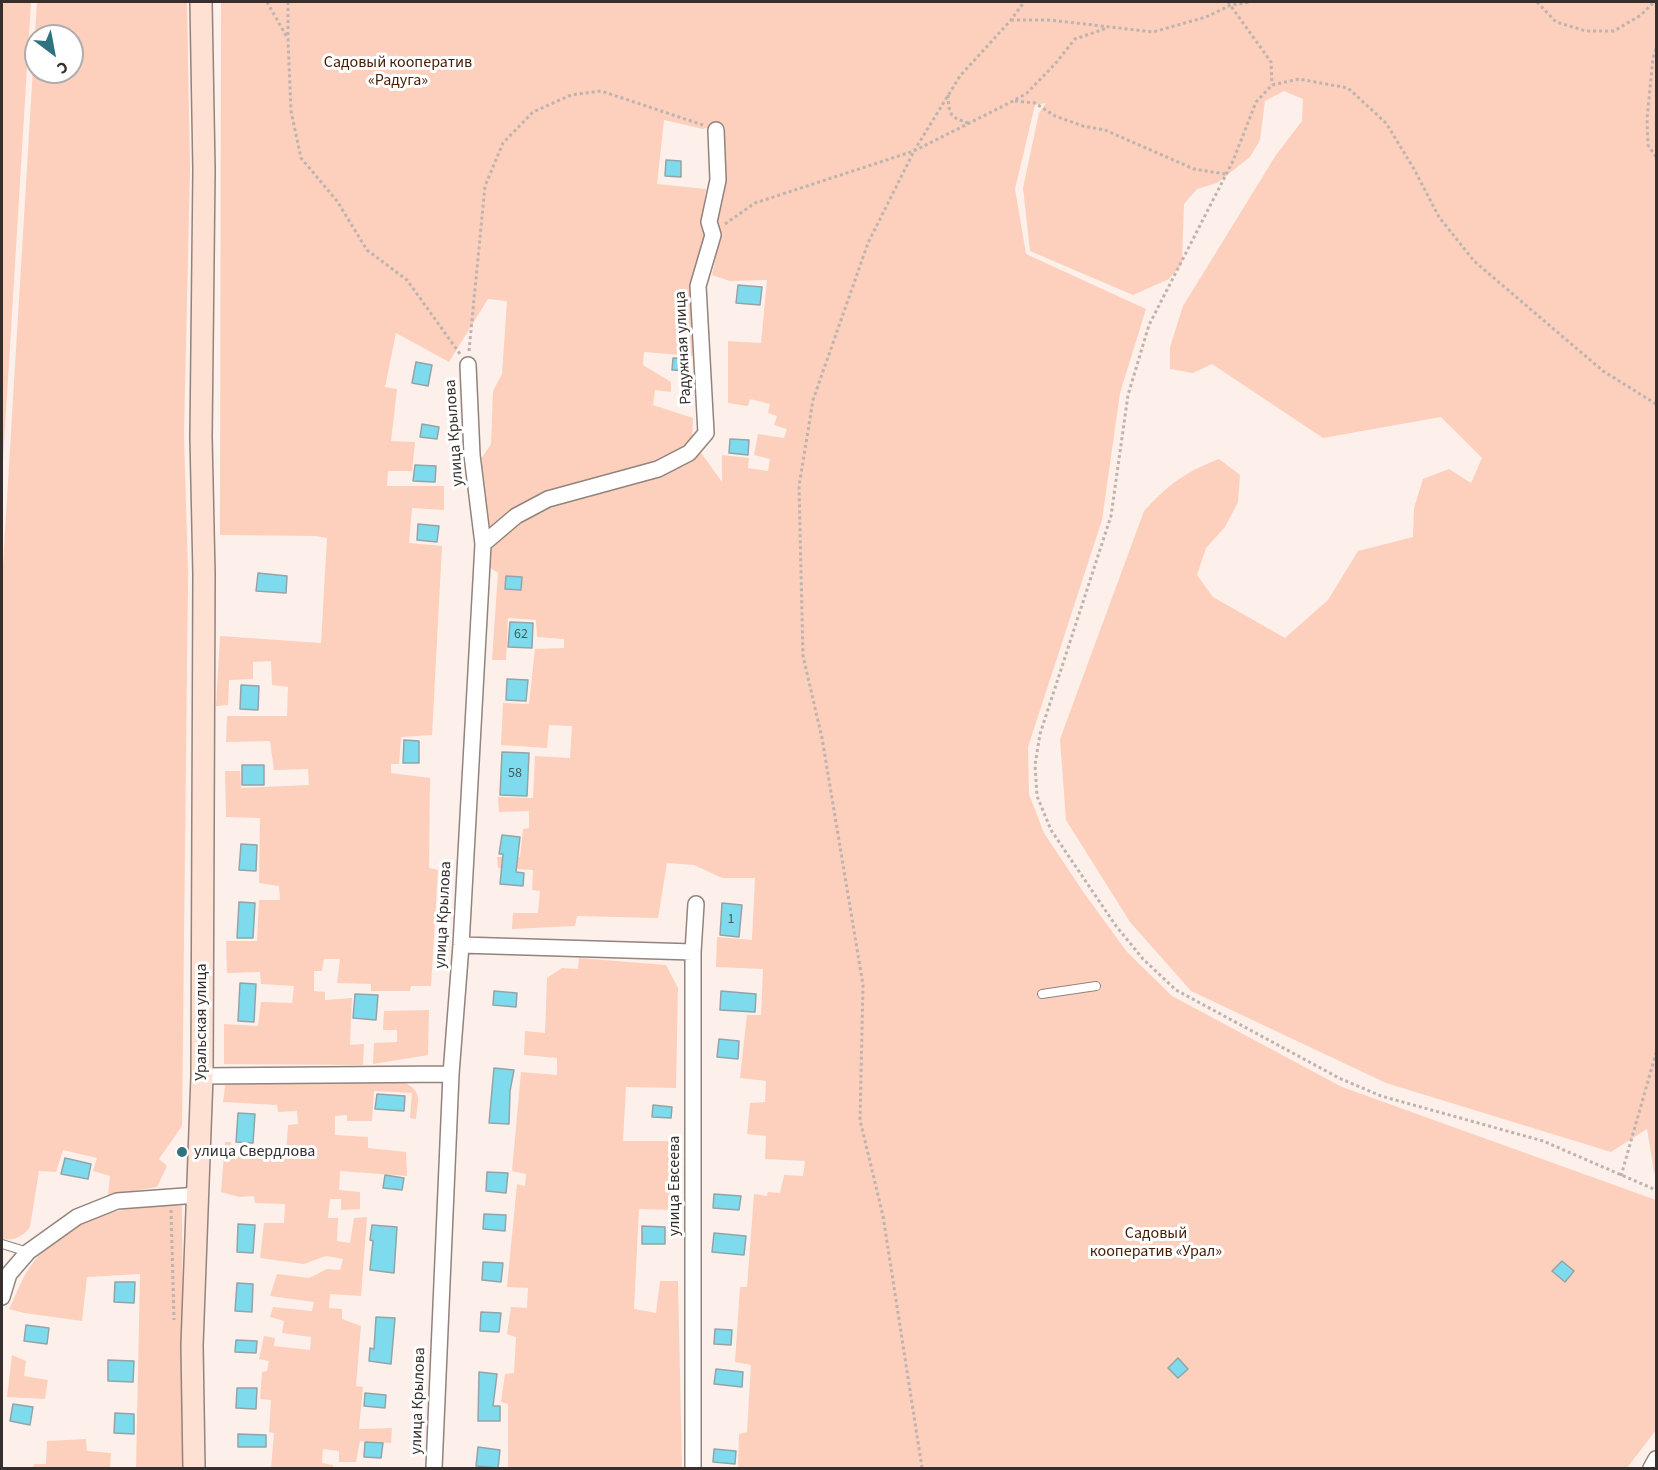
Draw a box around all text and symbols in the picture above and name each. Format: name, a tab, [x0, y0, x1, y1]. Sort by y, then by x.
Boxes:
north arrow	[24, 24, 84, 84]
park label: Садовый кооператив «Радуга»	[324, 53, 472, 91]
text: С	[53, 56, 72, 79]
street label: Радужная улица	[671, 291, 697, 405]
street label: улица Крылова	[442, 379, 468, 487]
house number: 62	[514, 627, 528, 643]
house number: 58	[508, 766, 522, 782]
street label: улица Крылова	[432, 861, 456, 969]
house number: 1	[728, 912, 734, 928]
street label: Уральская улица	[192, 963, 212, 1081]
street label: улица Евсеева	[665, 1136, 685, 1236]
place label: улица Свердлова	[194, 1142, 315, 1162]
marker: улица Свердлова	[175, 1145, 189, 1159]
park label: Садовый кооператив «Урал»	[1090, 1224, 1222, 1262]
street label: улица Крылова	[408, 1347, 430, 1455]

